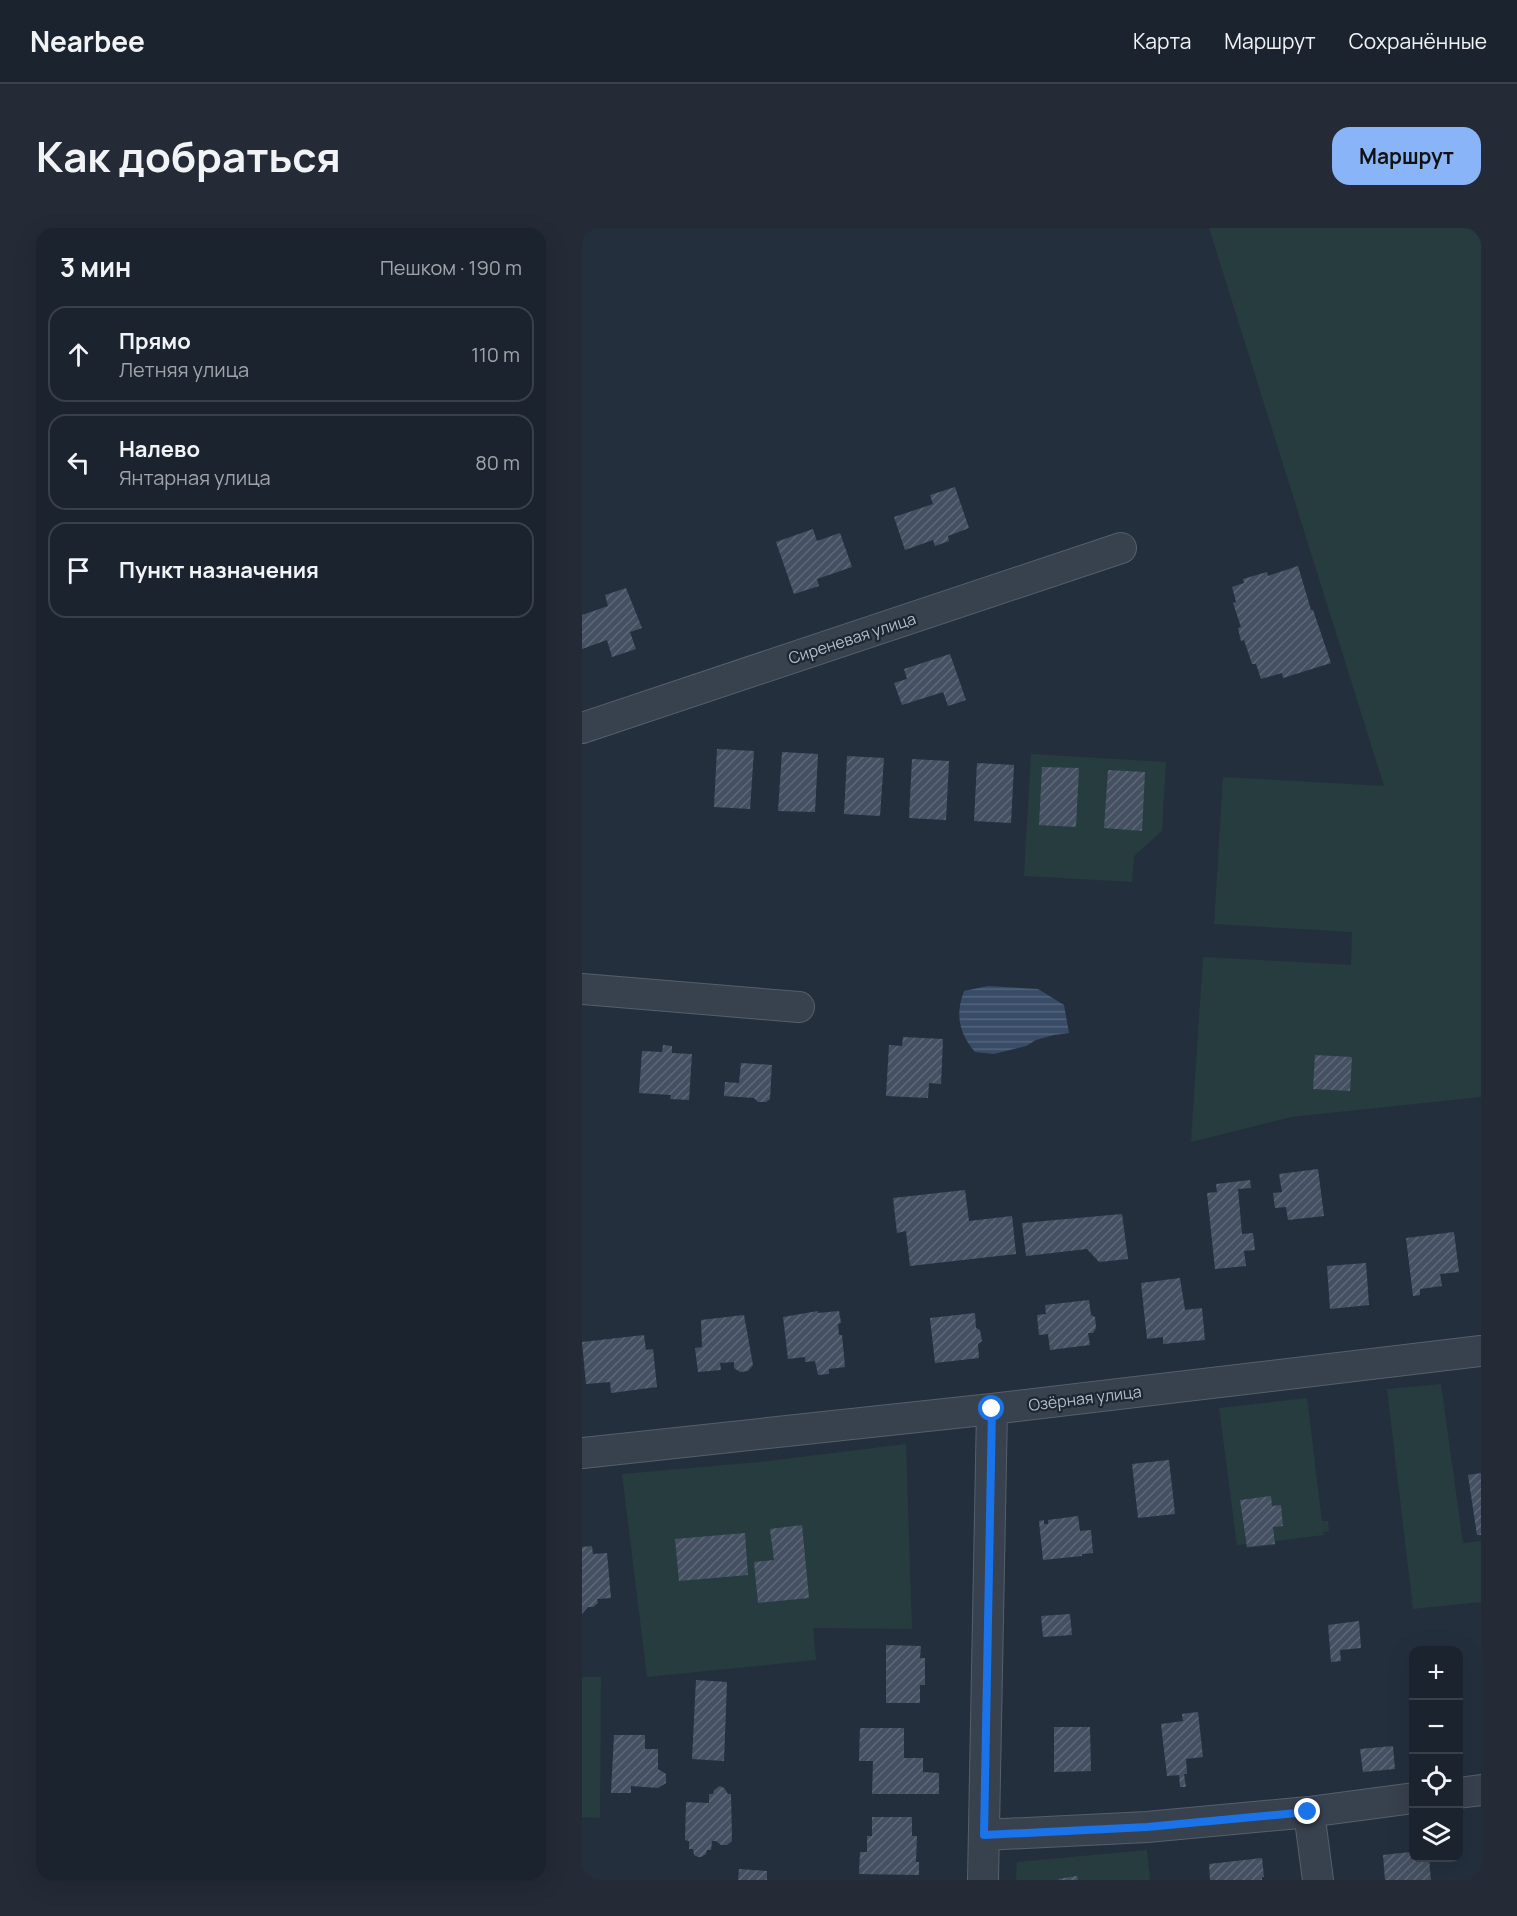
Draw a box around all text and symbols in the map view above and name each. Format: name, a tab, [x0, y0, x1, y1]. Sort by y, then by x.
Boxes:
text: Nearbee	[30, 22, 145, 60]
text: Карта	[1133, 27, 1191, 55]
text: Маршрут	[1224, 27, 1316, 55]
text: Сохранённые	[1349, 27, 1487, 55]
text: Как добраться	[36, 127, 341, 185]
button: Маршрут	[1332, 127, 1481, 185]
text: 3 мин	[60, 249, 131, 285]
text: Пешком · 190 m	[380, 254, 522, 281]
text: Прямо	[119, 326, 191, 356]
icon: ahead	[62, 338, 95, 371]
text: 110 m	[471, 341, 520, 368]
text: Летняя улица	[119, 356, 249, 383]
text: Налево	[119, 434, 200, 464]
icon: left	[62, 446, 95, 479]
text: 80 m	[475, 449, 520, 476]
text: Янтарная улица	[119, 464, 271, 491]
icon: arrive	[62, 554, 95, 587]
text: Пункт назначения	[119, 555, 319, 585]
street label: Сиреневая улица	[785, 607, 919, 669]
street label: Озёрная улица	[1027, 1380, 1143, 1416]
route start	[978, 1395, 1004, 1421]
map controls	[1409, 1646, 1463, 1862]
button: +	[1409, 1646, 1463, 1700]
button: −	[1409, 1700, 1463, 1754]
button: locate	[1409, 1754, 1463, 1808]
route end	[1294, 1798, 1320, 1824]
button: layers	[1409, 1808, 1463, 1862]

